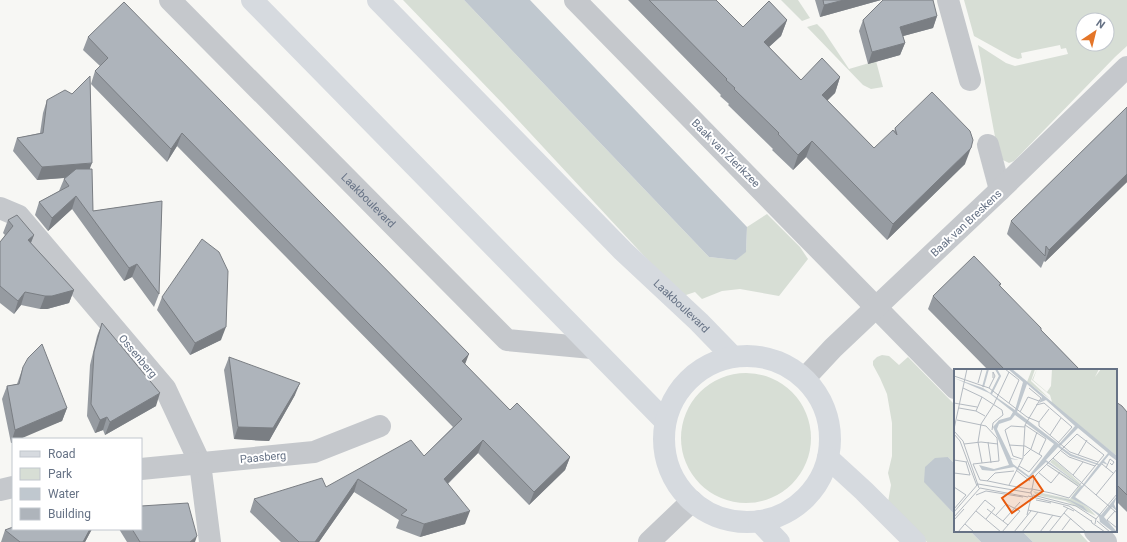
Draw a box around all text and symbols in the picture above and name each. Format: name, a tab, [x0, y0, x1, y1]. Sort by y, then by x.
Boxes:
north arrow	[1075, 12, 1115, 52]
text: N	[1094, 17, 1108, 32]
street label: Baak van Zierikzee	[689, 116, 763, 190]
street label: Laakboulevard	[338, 171, 398, 231]
street label: Baak van Breskens	[928, 187, 1005, 260]
street label: Laakboulevard	[651, 277, 712, 336]
street label: Ossenberg	[116, 332, 160, 381]
inset map	[954, 369, 1117, 532]
legend	[12, 438, 142, 530]
text: Road	[48, 447, 76, 461]
street label: Paasberg	[239, 449, 287, 466]
text: Park	[48, 467, 73, 481]
text: Water	[48, 487, 79, 501]
text: Building	[48, 507, 91, 521]

